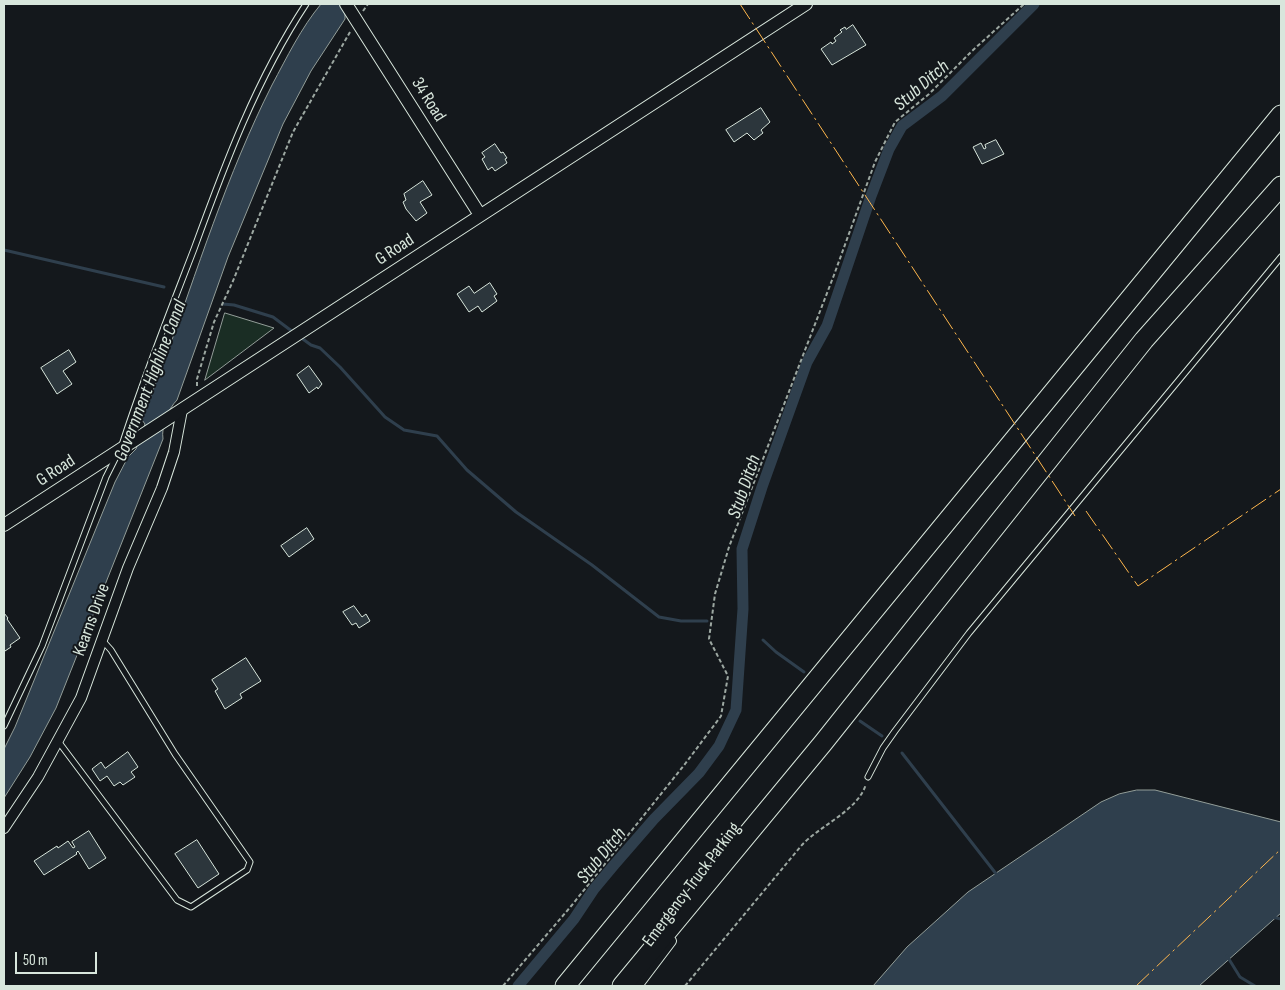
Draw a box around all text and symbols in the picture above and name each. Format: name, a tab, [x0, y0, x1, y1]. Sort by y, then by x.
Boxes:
water label: Stub Ditch	[890, 56, 954, 116]
street label: 34 Road	[406, 74, 450, 126]
street label: G Road	[372, 230, 418, 270]
water label: Government Highline Canal	[110, 297, 192, 465]
street label: G Road	[33, 451, 79, 491]
water label: Stub Ditch	[724, 452, 766, 522]
street label: Kearns Drive	[69, 581, 115, 659]
street label: Emergency Truck Parking	[638, 819, 746, 951]
water label: Stub Ditch	[572, 823, 632, 889]
scale bar	[18, 942, 100, 974]
text: 50 m	[23, 951, 48, 970]

